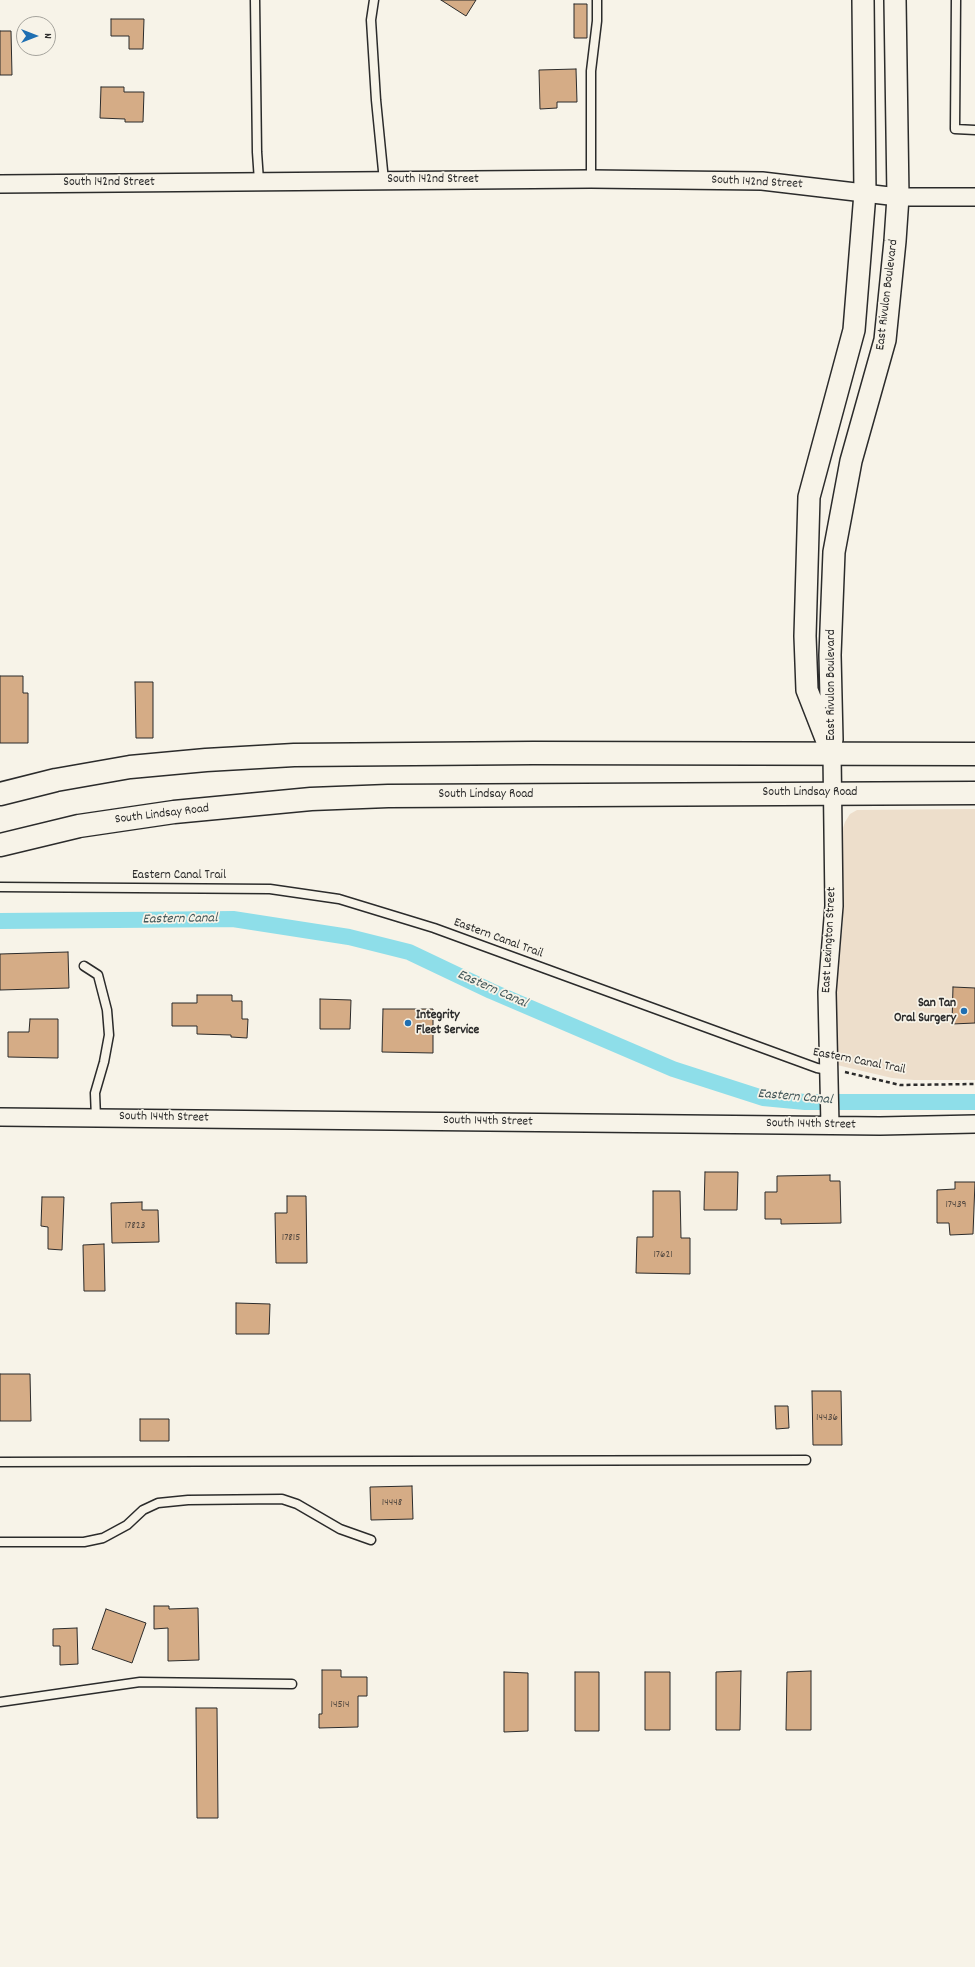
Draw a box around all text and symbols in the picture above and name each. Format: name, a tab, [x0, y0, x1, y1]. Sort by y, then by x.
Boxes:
north arrow	[16, 16, 56, 56]
text: N	[39, 33, 55, 39]
street label: South 142nd Street	[387, 172, 479, 188]
street label: South 142nd Street	[711, 173, 803, 193]
street label: South 142nd Street	[63, 175, 155, 191]
street label: East Rivulon Boulevard	[873, 239, 903, 351]
street label: East Rivulon Boulevard	[824, 629, 840, 741]
street label: South Lindsay Road	[763, 785, 857, 801]
street label: South Lindsay Road	[439, 787, 533, 803]
street label: South Lindsay Road	[114, 801, 210, 829]
street label: Eastern Canal Trail	[132, 868, 226, 884]
street label: East Lexington Street	[819, 886, 841, 994]
water label: Eastern Canal	[142, 911, 218, 929]
street label: Eastern Canal Trail	[451, 916, 545, 962]
water label: Eastern Canal	[454, 967, 530, 1013]
place label: San Tan Oral Surgery	[894, 996, 956, 1027]
marker: San Tan Oral Surgery	[959, 1006, 969, 1016]
place label: Integrity Fleet Service	[416, 1008, 479, 1039]
marker: Integrity Fleet Service	[403, 1018, 413, 1028]
street label: Eastern Canal Trail	[811, 1045, 907, 1079]
water label: Eastern Canal	[757, 1086, 833, 1110]
street label: South 144th Street	[119, 1109, 209, 1127]
street label: South 144th Street	[443, 1113, 533, 1131]
street label: South 144th Street	[766, 1116, 856, 1134]
house number: 17439	[945, 1198, 967, 1212]
house number: 17823	[125, 1219, 145, 1233]
house number: 17815	[282, 1231, 300, 1245]
house number: 17621	[653, 1248, 673, 1262]
house number: 14436	[816, 1411, 838, 1425]
house number: 14448	[382, 1496, 402, 1510]
house number: 14514	[330, 1698, 350, 1712]

